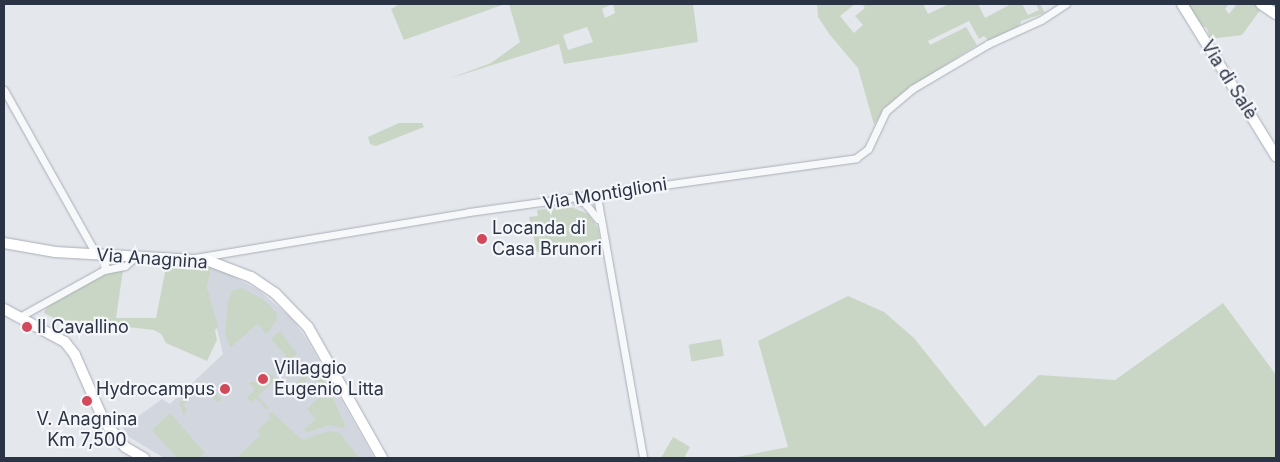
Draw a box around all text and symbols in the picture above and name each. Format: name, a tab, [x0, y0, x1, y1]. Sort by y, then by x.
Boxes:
street label: Via di Salè	[1196, 37, 1262, 123]
street label: Via Montiglioni	[541, 174, 669, 214]
place label: Locanda di Casa Brunori	[492, 218, 602, 260]
marker: Locanda di Casa Brunori	[476, 233, 488, 245]
street label: Via Anagnina	[95, 244, 209, 274]
place label: Il Cavallino	[37, 316, 129, 338]
marker: Il Cavallino	[21, 321, 33, 333]
place label: Villaggio Eugenio Litta	[274, 358, 384, 400]
marker: Villaggio Eugenio Litta	[256, 372, 270, 386]
place label: Hydrocampus	[96, 378, 215, 400]
marker: Hydrocampus	[219, 383, 231, 395]
marker: V. Anagnina Km 7,500	[81, 395, 93, 407]
place label: V. Anagnina Km 7,500	[37, 409, 137, 452]

